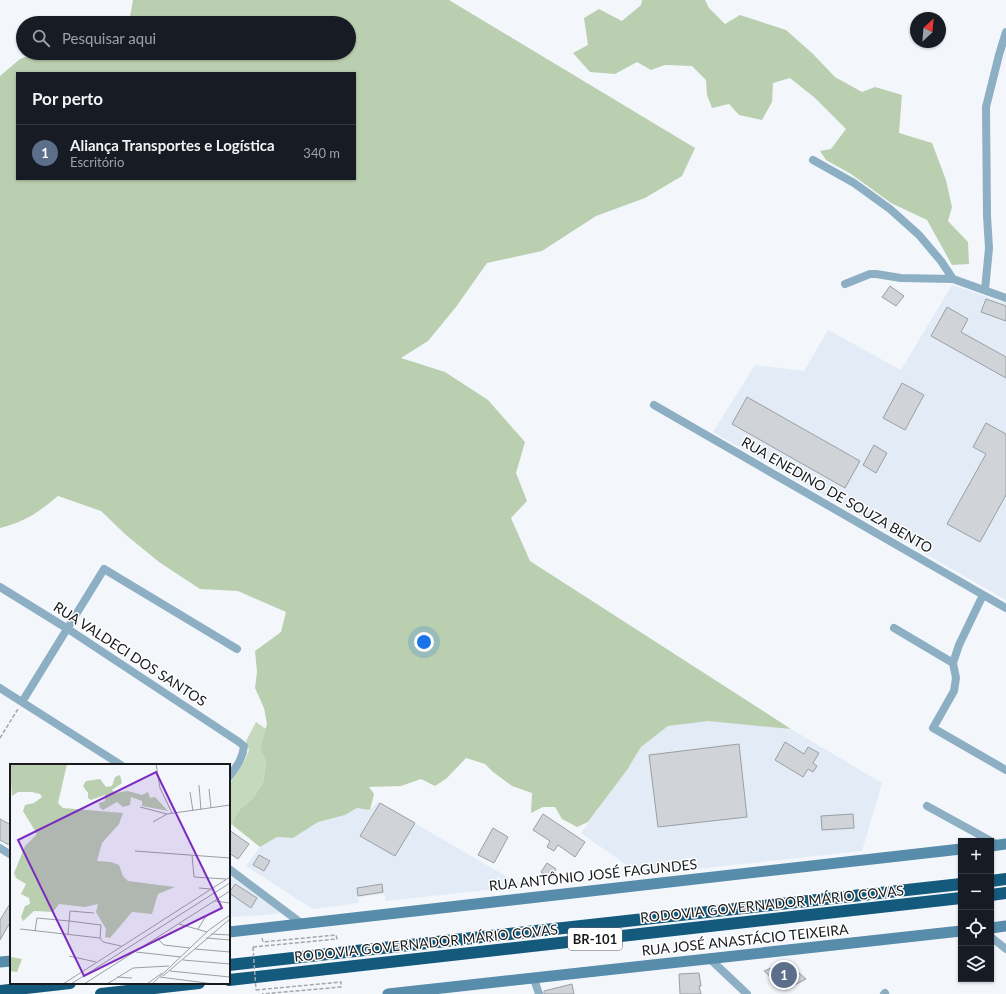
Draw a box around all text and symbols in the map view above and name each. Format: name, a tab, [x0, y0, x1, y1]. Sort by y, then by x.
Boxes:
north arrow	[910, 12, 946, 48]
search box	[16, 16, 356, 60]
icon: search	[30, 27, 52, 49]
text: Pesquisar aqui	[62, 29, 156, 47]
text: Por perto	[32, 88, 103, 109]
text: Aliança Transportes e Logística	[70, 136, 275, 154]
text: 1	[41, 145, 49, 161]
text: 340 m	[303, 145, 340, 161]
text: Escritório	[70, 154, 124, 170]
street label: RUA ENEDINO DE SOUZA BENTO	[739, 433, 936, 556]
street label: RUA VALDECI DOS SANTOS	[51, 598, 210, 709]
your location	[414, 632, 434, 652]
inset map	[10, 764, 230, 984]
map controls	[958, 838, 994, 982]
button: +	[958, 838, 994, 874]
street label: RUA ANTÔNIO JOSÉ FAGUNDES	[488, 855, 698, 894]
button: −	[958, 874, 994, 910]
street label: RODOVIA GOVERNADOR MÁRIO COVAS	[639, 881, 905, 926]
button: locate	[958, 910, 994, 946]
street label: RODOVIA GOVERNADOR MÁRIO COVAS	[293, 920, 559, 965]
street label: RUA JOSÉ ANASTÁCIO TEIXEIRA	[641, 920, 850, 959]
road number: BR-101	[568, 928, 622, 950]
button: layers	[958, 946, 994, 982]
pin: 1	[771, 960, 797, 990]

